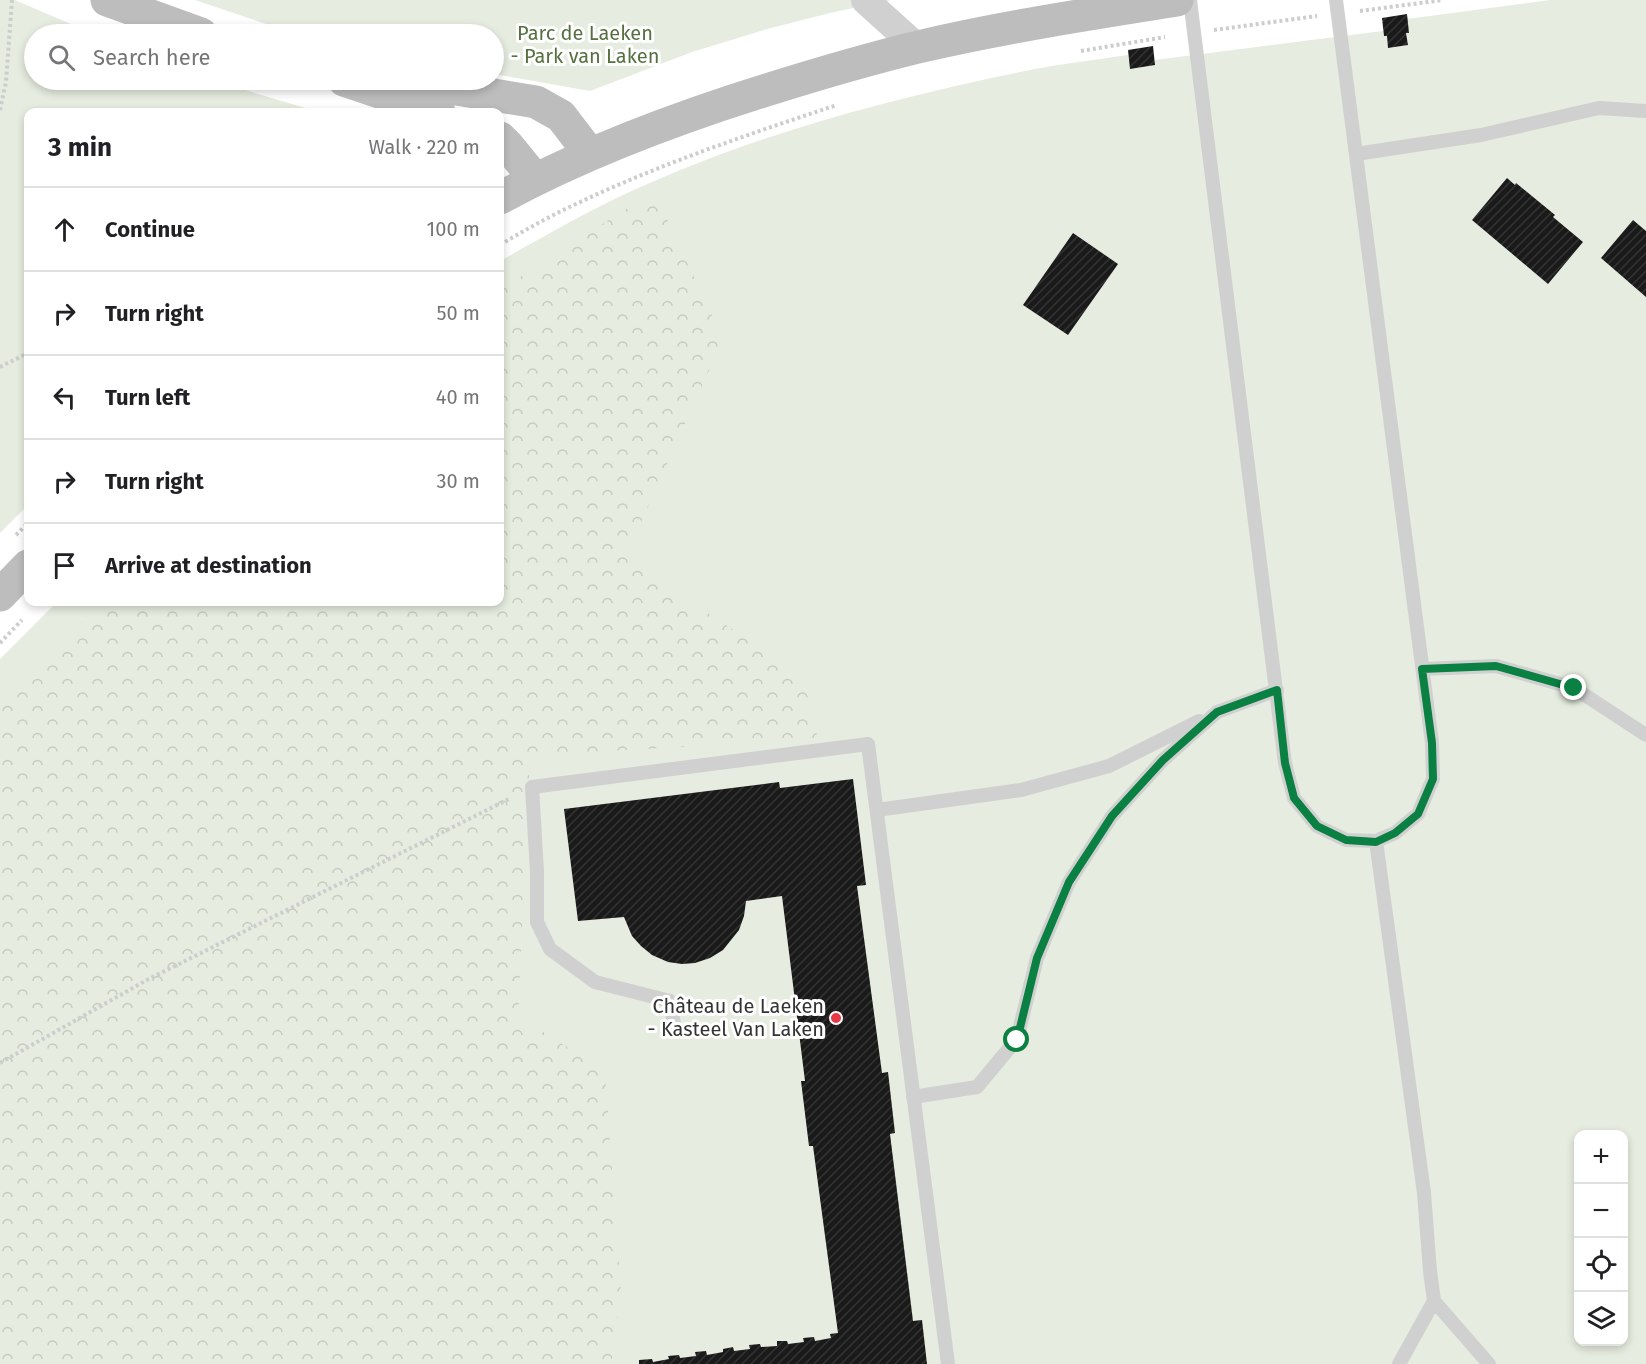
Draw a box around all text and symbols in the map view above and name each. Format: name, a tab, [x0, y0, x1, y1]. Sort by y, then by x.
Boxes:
park label: Parc de Laeken - Park van Laken	[511, 21, 659, 68]
search box	[24, 24, 504, 90]
icon: search	[45, 41, 78, 74]
text: Search here	[93, 44, 211, 71]
text: 3 min	[48, 132, 112, 163]
text: Walk · 220 m	[369, 135, 480, 159]
icon: ahead	[48, 213, 81, 246]
text: Continue	[105, 216, 195, 243]
text: 100 m	[427, 217, 480, 241]
icon: right	[48, 297, 81, 330]
text: Turn right	[105, 300, 204, 327]
text: 50 m	[436, 301, 480, 325]
icon: left	[48, 381, 81, 414]
text: Turn left	[105, 384, 190, 411]
text: 40 m	[436, 385, 480, 409]
icon: right	[48, 465, 81, 498]
text: Turn right	[105, 468, 204, 495]
text: 30 m	[436, 469, 480, 493]
icon: arrive	[48, 549, 81, 582]
text: Arrive at destination	[105, 552, 312, 579]
route end	[1560, 674, 1586, 700]
place label: Château de Laeken - Kasteel Van Laken	[648, 994, 824, 1041]
marker: Château de Laeken - Kasteel Van Laken	[829, 1011, 843, 1025]
route start	[1003, 1026, 1029, 1052]
map controls	[1574, 1130, 1628, 1346]
button: +	[1574, 1130, 1628, 1184]
button: −	[1574, 1184, 1628, 1238]
button: locate	[1574, 1238, 1628, 1292]
button: layers	[1574, 1292, 1628, 1346]

